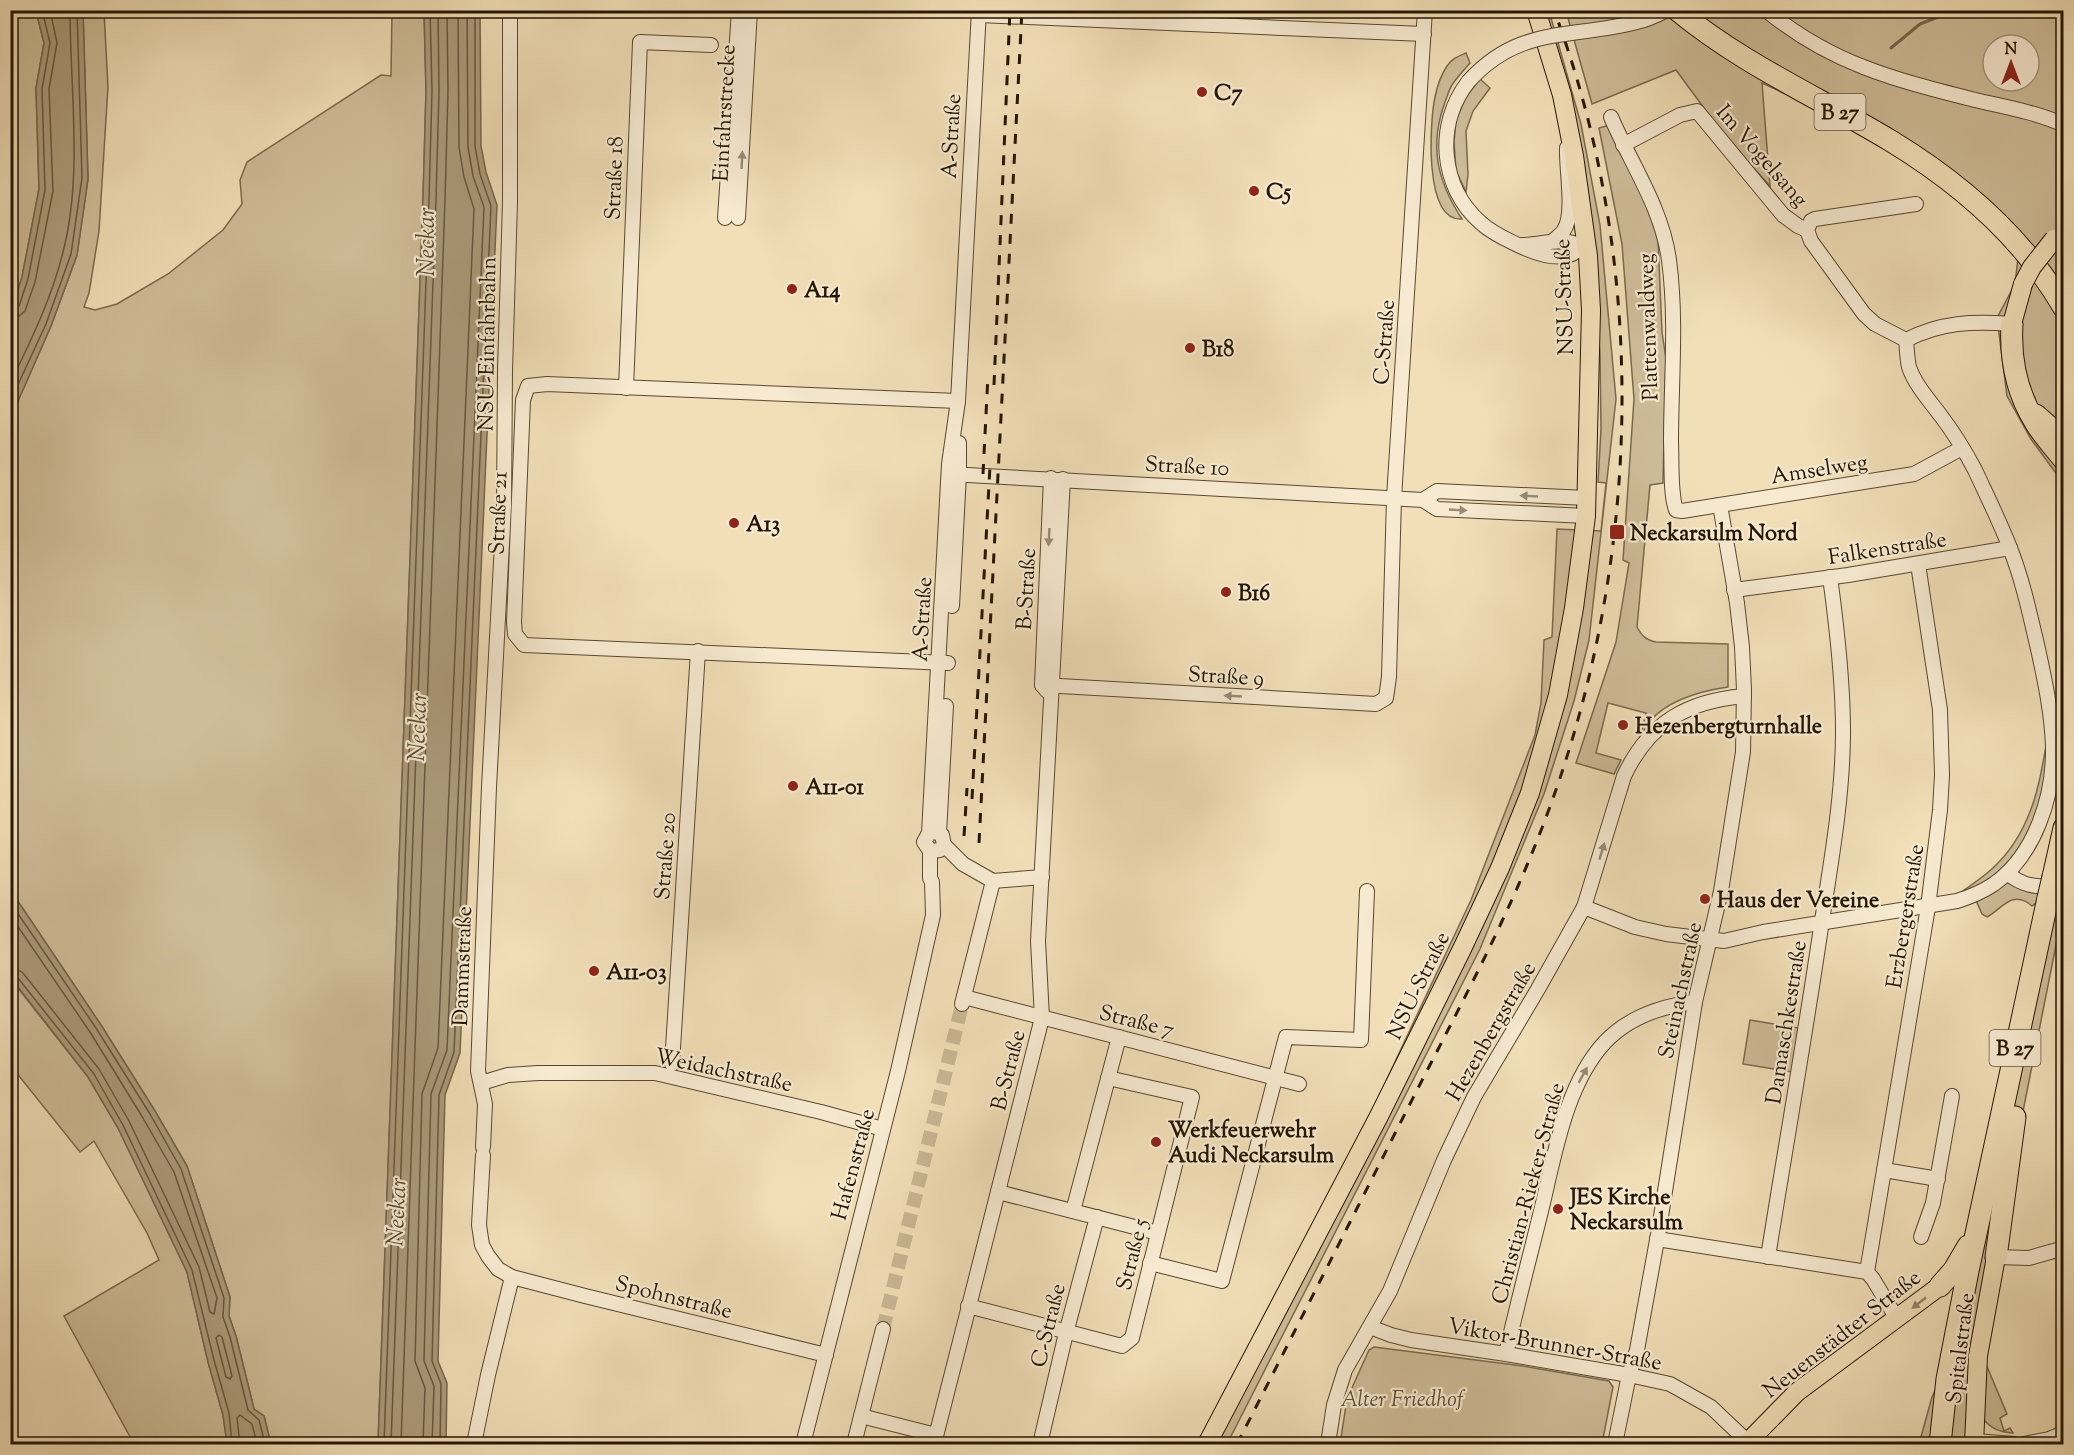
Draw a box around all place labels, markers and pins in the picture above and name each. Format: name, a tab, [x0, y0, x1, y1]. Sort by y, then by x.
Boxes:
place label: C7	[1214, 79, 1243, 111]
marker: C7	[1195, 85, 1209, 99]
place label: C5	[1266, 178, 1291, 210]
marker: C5	[1247, 184, 1261, 198]
place label: A14	[804, 276, 840, 308]
marker: A14	[785, 282, 799, 296]
place label: B18	[1202, 335, 1234, 367]
marker: B18	[1183, 341, 1197, 355]
place label: A13	[746, 510, 780, 542]
marker: A13	[727, 516, 741, 530]
place label: Neckarsulm Nord	[1630, 519, 1798, 551]
marker: Neckarsulm Nord	[1608, 523, 1626, 541]
place label: B16	[1238, 579, 1270, 611]
marker: B16	[1219, 585, 1233, 599]
place label: Hezenbergturnhalle	[1635, 712, 1822, 744]
marker: Hezenbergturnhalle	[1616, 718, 1630, 732]
place label: A11-01	[805, 773, 865, 805]
marker: A11-01	[786, 779, 800, 793]
place label: Haus der Vereine	[1717, 886, 1879, 918]
marker: Haus der Vereine	[1698, 892, 1712, 906]
place label: A11-03	[606, 958, 667, 990]
marker: A11-03	[587, 964, 601, 978]
place label: Werkfeuerwehr Audi Neckarsulm	[1168, 1116, 1335, 1173]
marker: Werkfeuerwehr Audi Neckarsulm	[1149, 1135, 1163, 1149]
place label: JES Kirche Neckarsulm	[1568, 1183, 1684, 1240]
marker: JES Kirche Neckarsulm	[1551, 1202, 1565, 1216]

